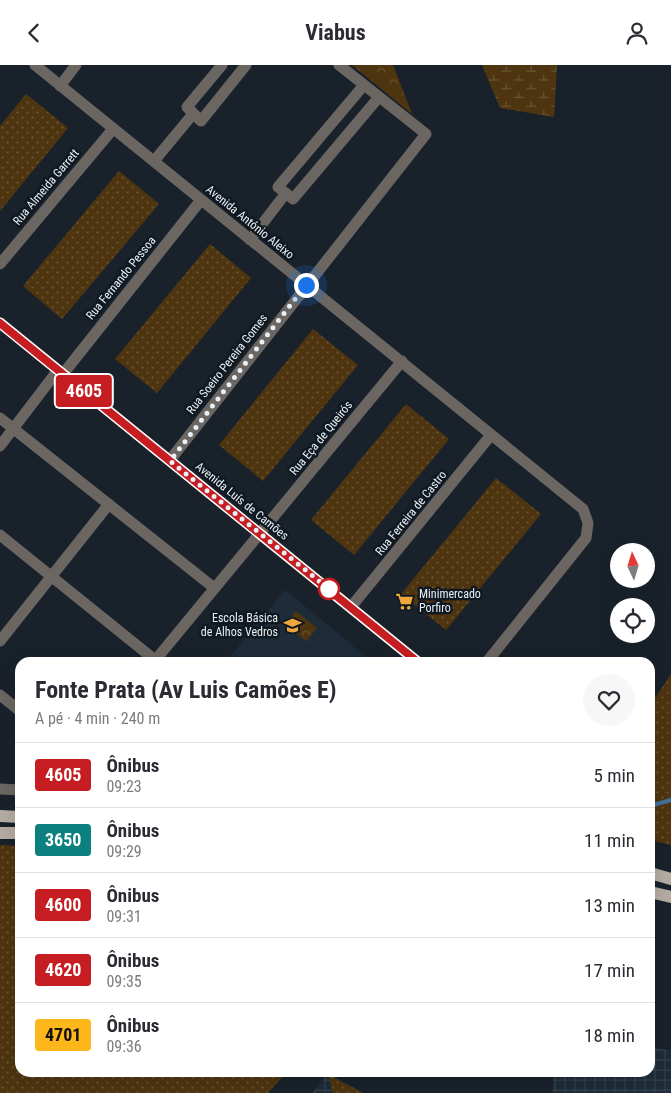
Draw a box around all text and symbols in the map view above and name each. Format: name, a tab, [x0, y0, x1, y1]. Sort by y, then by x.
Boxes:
icon: back	[20, 19, 48, 47]
icon: person	[623, 19, 651, 47]
text: Viabus	[305, 20, 366, 45]
street label: Rua Almeida Garrett	[10, 146, 82, 228]
street label: Avenida António Aleixo	[203, 182, 297, 262]
street label: Rua Fernando Pessoa	[83, 234, 159, 322]
your location	[294, 273, 319, 298]
street label: Rua Soeiro Pereira Gomes	[184, 311, 270, 417]
line badge: 4605	[49, 375, 119, 407]
text: 4605	[66, 380, 102, 401]
street label: Rua Eça de Queirós	[287, 398, 355, 478]
street label: Avenida Luís de Camões	[193, 459, 291, 543]
street label: Rua Ferreira de Castro	[373, 468, 449, 558]
north arrow	[610, 543, 655, 587]
map controls	[610, 543, 655, 643]
unlabelled marker	[318, 578, 340, 600]
place label: Minimercado Porfiro	[419, 587, 481, 615]
supermarket icon: Minimercado Porfiro	[395, 591, 415, 611]
button: locate	[610, 598, 655, 643]
place label: Escola Básica de Alhos Vedros	[201, 611, 278, 639]
school or university icon: Escola Básica de Alhos Vedros	[282, 615, 302, 635]
button: heart	[583, 674, 635, 726]
text: Fonte Prata (Av Luis Camões E)	[35, 676, 337, 704]
text: A pé · 4 min · 240 m	[35, 709, 160, 728]
text: Ônibus	[106, 754, 159, 777]
text: 4605	[45, 764, 81, 785]
text: 5 min	[593, 764, 635, 787]
text: 09:23	[106, 777, 142, 796]
text: Ônibus	[106, 819, 159, 842]
text: 3650	[45, 829, 81, 850]
text: 11 min	[584, 829, 635, 852]
text: 09:29	[106, 842, 142, 861]
text: Ônibus	[106, 884, 159, 907]
text: 4600	[45, 894, 81, 915]
text: 13 min	[584, 894, 635, 917]
text: 09:31	[106, 907, 142, 926]
text: Ônibus	[106, 949, 159, 972]
text: 4620	[45, 959, 81, 980]
text: 17 min	[584, 959, 635, 982]
text: 09:35	[106, 972, 142, 991]
text: Ônibus	[106, 1014, 159, 1037]
text: 4701	[45, 1024, 81, 1045]
text: 18 min	[584, 1024, 635, 1047]
text: 09:36	[106, 1037, 142, 1056]

